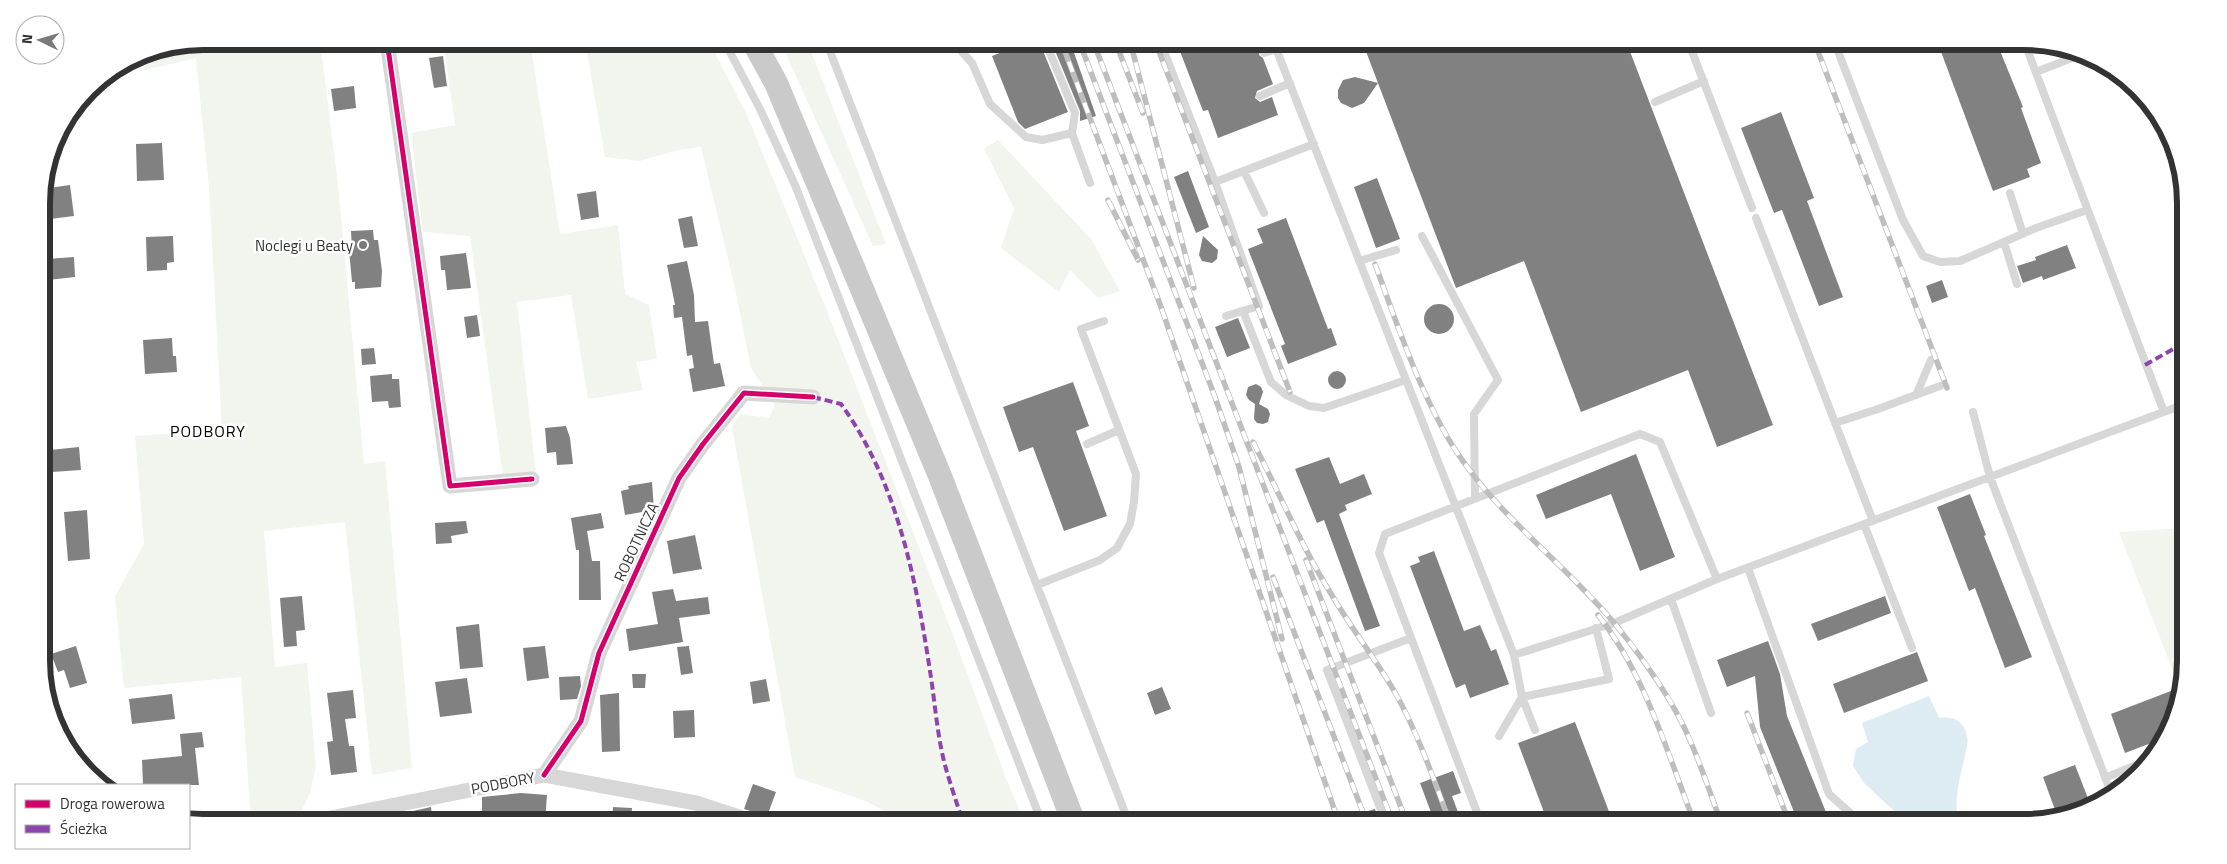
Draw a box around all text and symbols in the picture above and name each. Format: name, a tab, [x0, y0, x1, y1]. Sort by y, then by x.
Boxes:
north arrow	[15, 15, 65, 65]
text: N	[16, 33, 37, 45]
place label: Noclegi u Beaty	[255, 234, 353, 257]
marker: Noclegi u Beaty	[357, 239, 369, 251]
district label: PODBORY	[170, 419, 246, 443]
street label: ROBOTNICZA	[608, 499, 664, 585]
street label: PODBORY	[469, 766, 537, 800]
legend	[15, 784, 190, 849]
text: Droga rowerowa	[60, 792, 165, 815]
text: Ścieżka	[60, 817, 107, 840]

